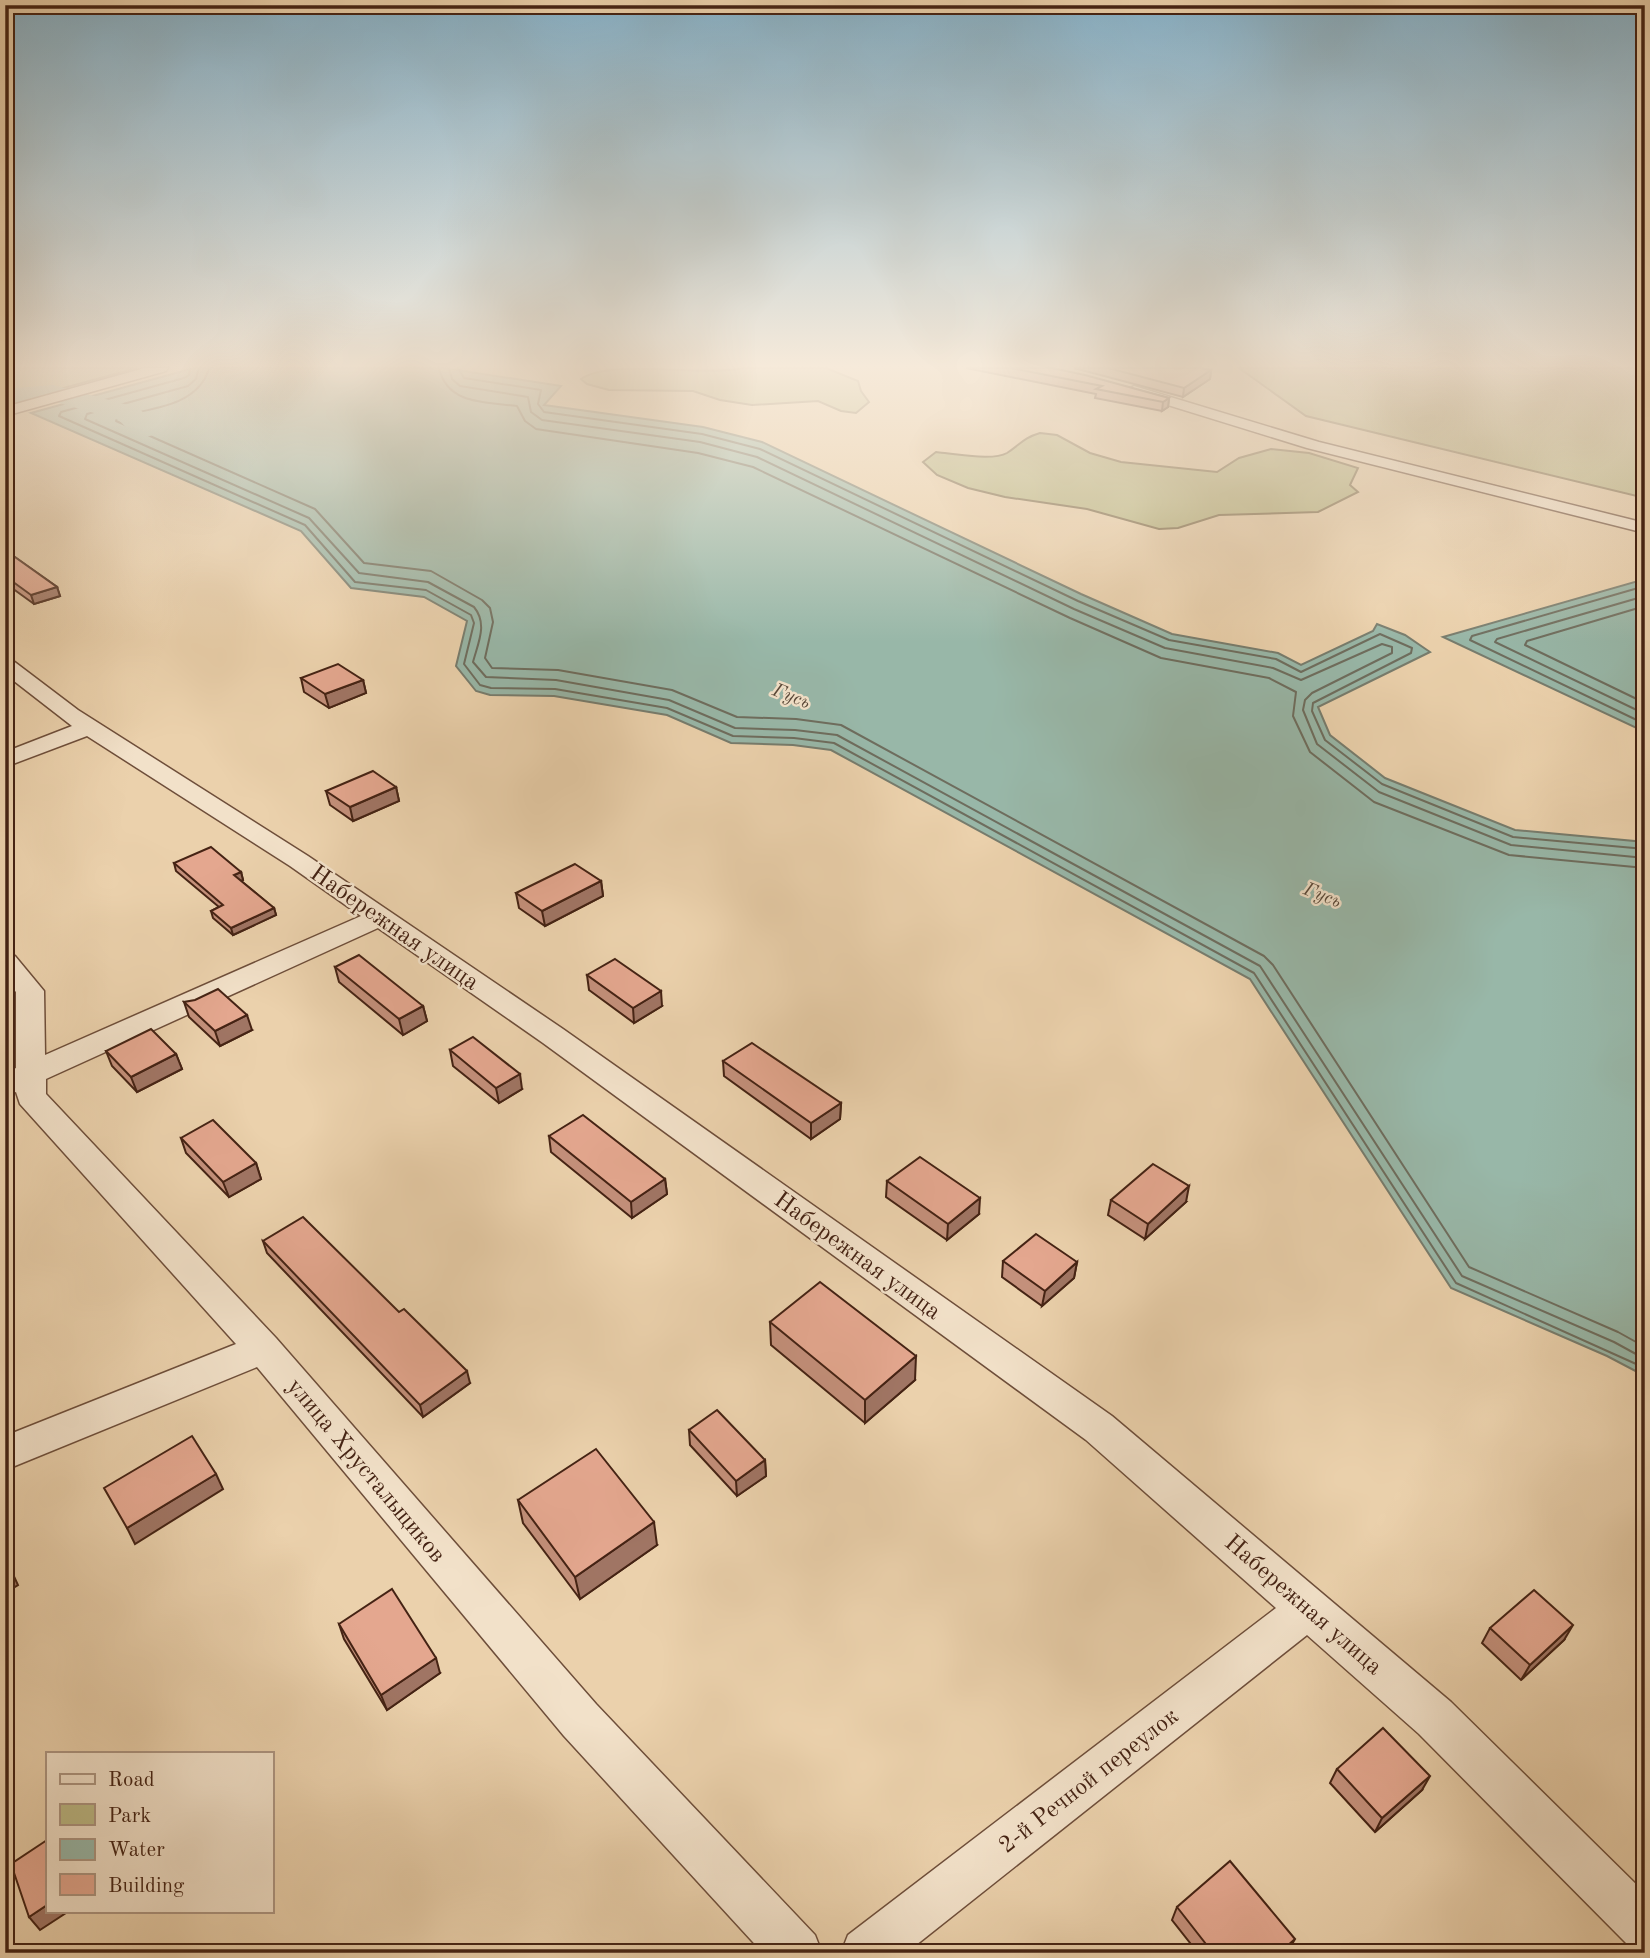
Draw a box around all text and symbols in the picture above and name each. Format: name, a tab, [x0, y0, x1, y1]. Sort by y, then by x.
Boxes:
water label: Гусь	[769, 681, 813, 713]
street label: Набережная улица	[305, 861, 483, 996]
water label: Гусь	[1300, 880, 1344, 912]
street label: Набережная улица	[769, 1188, 945, 1325]
street label: улица Хрустальщиков	[282, 1375, 449, 1568]
street label: Набережная улица	[1219, 1531, 1386, 1680]
street label: 2-й Речной переулок	[995, 1704, 1183, 1859]
legend	[46, 1752, 273, 1912]
text: Road	[108, 1770, 155, 1791]
text: Park	[108, 1806, 151, 1827]
text: Water	[108, 1840, 165, 1861]
text: Building	[108, 1876, 185, 1897]

